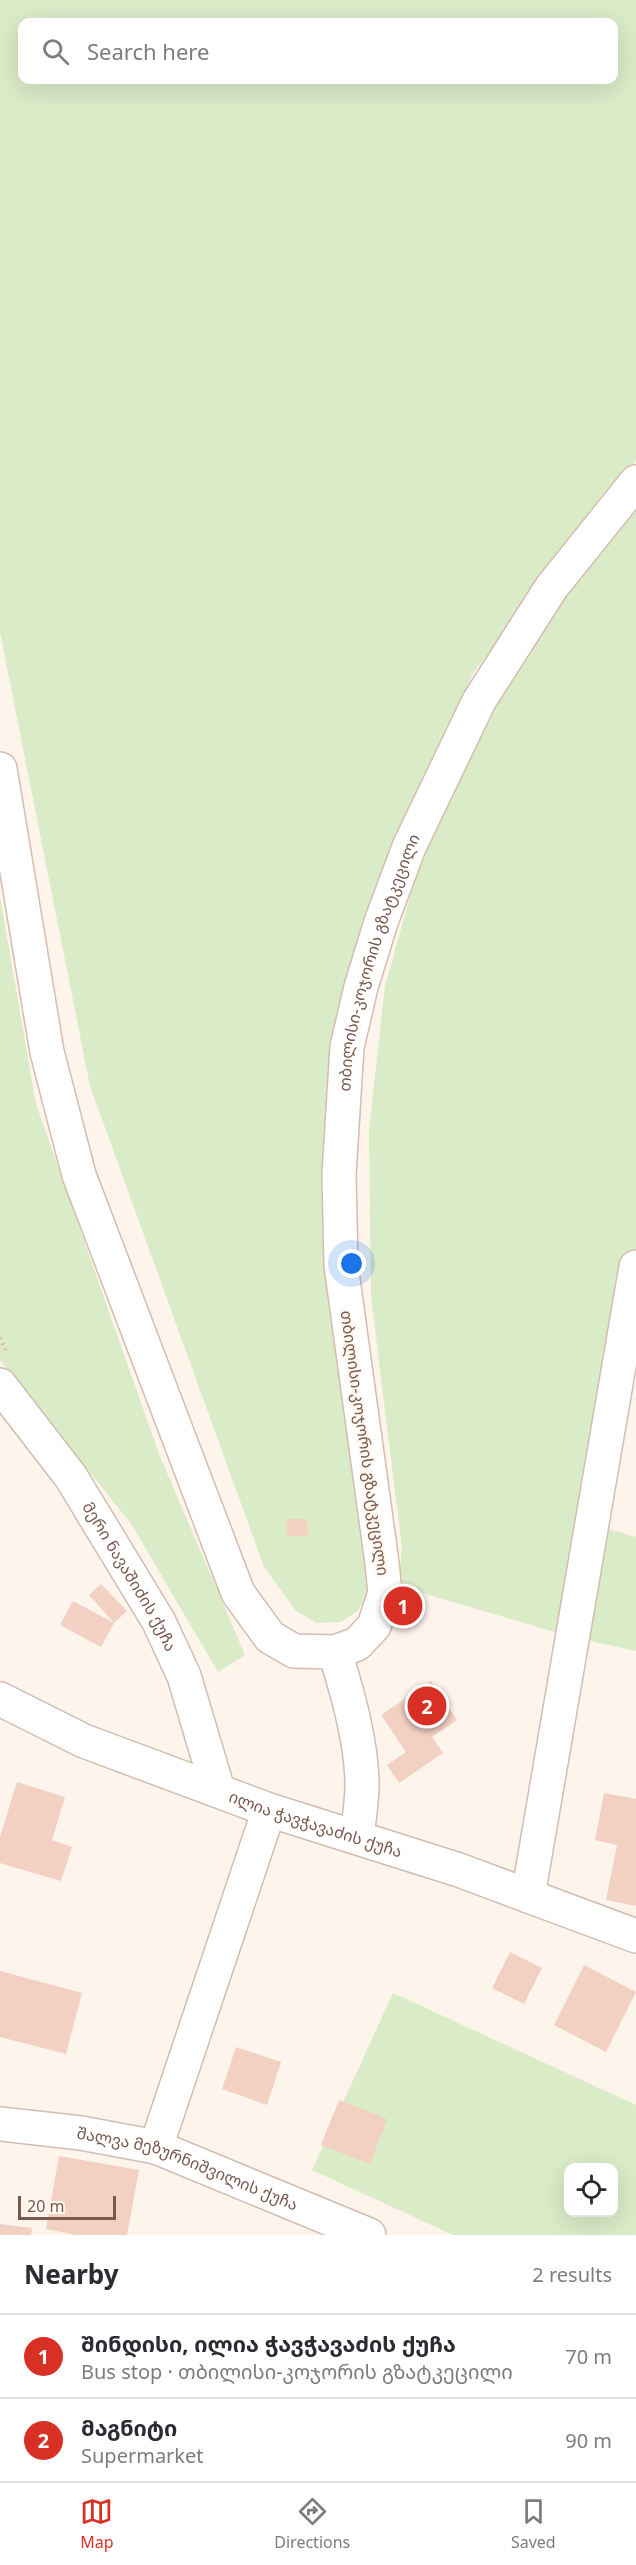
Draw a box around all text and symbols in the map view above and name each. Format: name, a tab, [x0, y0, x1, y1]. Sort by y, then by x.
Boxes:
search box	[18, 18, 618, 84]
icon: search	[39, 35, 72, 68]
text: Search here	[87, 36, 209, 66]
street label: თბილისი-კოჯორის გზატკეცილი	[333, 830, 425, 1092]
your location	[337, 1249, 366, 1278]
street label: თბილისი-კოჯორის გზატკეცილი	[335, 1309, 395, 1577]
street label: მერი ნავაშიძის ქუჩა	[78, 1498, 182, 1655]
pin: 1	[384, 1584, 422, 1628]
pin: 2	[408, 1684, 446, 1728]
street label: ილია ჭავჭავაძის ქუჩა	[226, 1785, 405, 1862]
street label: შალვა მეზურნიშვილის ქუჩა	[75, 2121, 301, 2215]
map controls	[564, 2163, 618, 2217]
button: locate	[564, 2163, 618, 2217]
scale bar	[18, 2193, 116, 2220]
text: 20 m	[27, 2195, 64, 2217]
text: Nearby	[24, 2256, 119, 2292]
text: 2 results	[532, 2261, 612, 2288]
text: შინდისი, ილია ჭავჭავაძის ქუჩა	[81, 2328, 456, 2358]
text: 1	[38, 2343, 49, 2370]
text: 70 m	[565, 2343, 612, 2370]
text: Bus stop · თბილისი-კოჯორის გზატკეცილი	[81, 2358, 513, 2385]
text: მაგნიტი	[81, 2412, 177, 2442]
text: 2	[38, 2427, 49, 2454]
text: 90 m	[565, 2427, 612, 2454]
text: Supermarket	[81, 2442, 204, 2469]
tab: Map	[80, 2495, 114, 2553]
tab: Directions	[274, 2495, 350, 2553]
tab: Saved	[511, 2495, 556, 2553]

